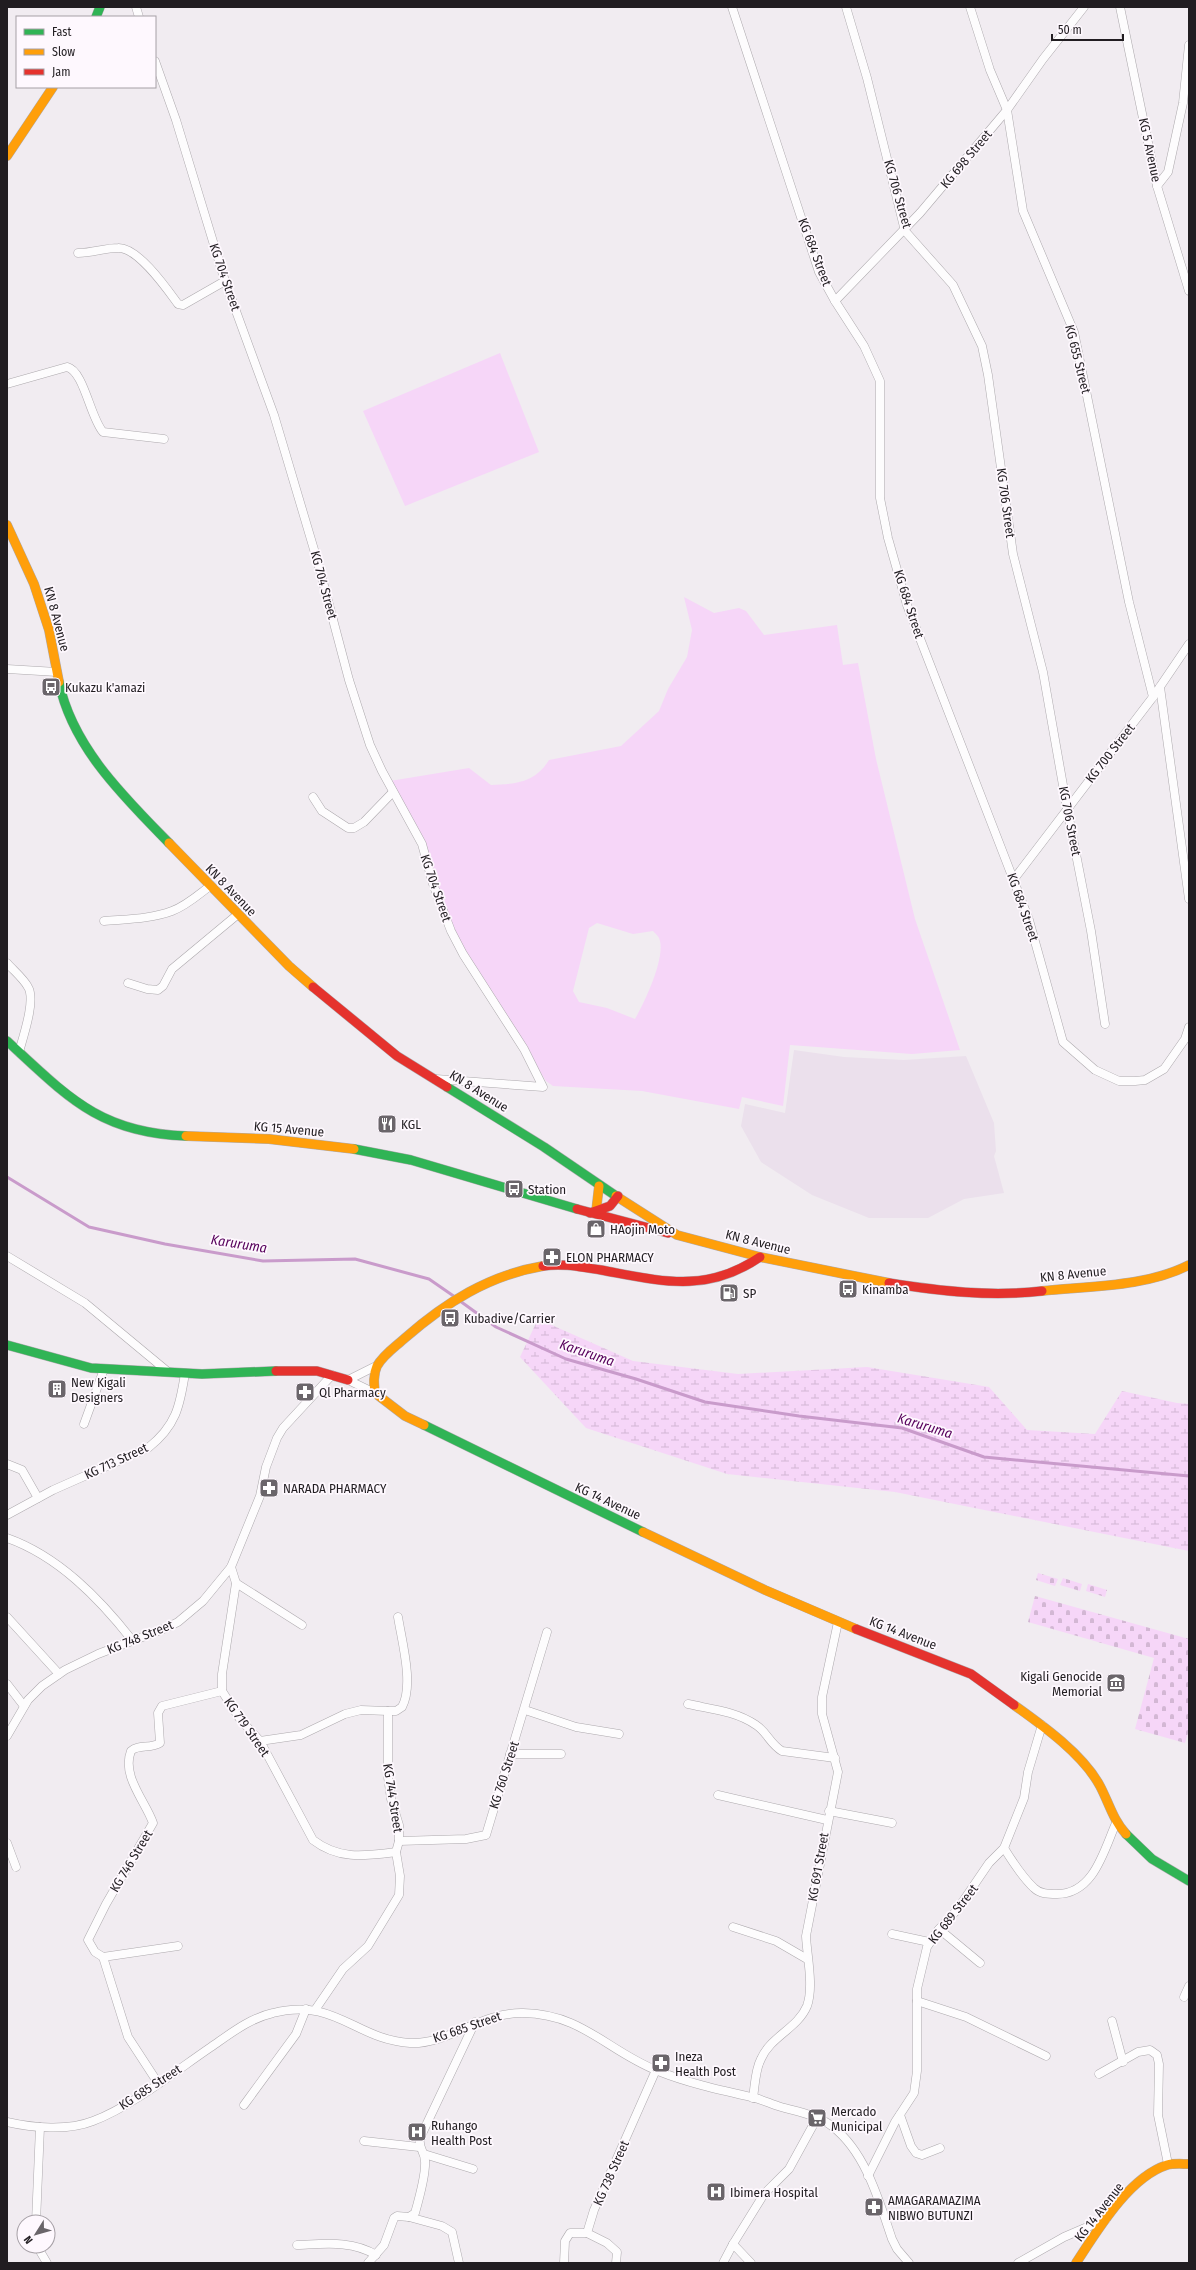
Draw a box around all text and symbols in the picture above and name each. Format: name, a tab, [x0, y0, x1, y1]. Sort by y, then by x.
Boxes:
legend	[16, 16, 156, 88]
scale bar	[1052, 16, 1123, 42]
text: 50 m	[1058, 23, 1082, 37]
text: Fast	[52, 25, 71, 39]
text: Slow	[52, 45, 75, 59]
text: Jam	[52, 65, 70, 79]
street label: KG 5 Avenue	[1136, 117, 1164, 183]
street label: KG 698 Street	[937, 126, 995, 191]
street label: KG 706 Street	[881, 158, 915, 231]
street label: KG 684 Street	[795, 216, 835, 289]
street label: KG 704 Street	[206, 241, 244, 313]
street label: KG 655 Street	[1062, 323, 1094, 396]
street label: KG 706 Street	[994, 467, 1018, 540]
street label: KG 704 Street	[308, 549, 341, 622]
street label: KG 684 Street	[891, 568, 927, 641]
street label: KN 8 Avenue	[41, 585, 73, 653]
bus stop icon: Kukazu k'amazi	[40, 676, 62, 698]
place label: Kukazu k'amazi	[65, 680, 145, 695]
street label: KG 700 Street	[1082, 720, 1138, 786]
street label: KG 706 Street	[1056, 785, 1084, 858]
street label: KG 704 Street	[417, 852, 455, 924]
street label: KN 8 Avenue	[203, 861, 259, 919]
street label: KG 684 Street	[1004, 871, 1042, 944]
street label: KN 8 Avenue	[447, 1067, 511, 1115]
restaurant icon: KGL	[376, 1113, 398, 1135]
place label: KGL	[401, 1117, 421, 1132]
street label: KG 15 Avenue	[253, 1118, 325, 1140]
bus stop icon: Station	[503, 1178, 525, 1200]
place label: Station	[528, 1182, 566, 1197]
shop icon: HAojin Moto	[585, 1218, 607, 1240]
place label: HAojin Moto	[610, 1222, 675, 1237]
street label: KN 8 Avenue	[724, 1227, 792, 1257]
water label: Karuruma	[210, 1231, 268, 1257]
pharmacy icon: ELON PHARMACY	[541, 1246, 563, 1268]
place label: ELON PHARMACY	[566, 1250, 654, 1265]
street label: KN 8 Avenue	[1039, 1263, 1107, 1285]
bus stop icon: Kinamba	[837, 1278, 859, 1300]
fuel station icon: SP	[718, 1282, 740, 1304]
place label: Kinamba	[862, 1282, 909, 1297]
place label: SP	[743, 1286, 756, 1301]
bus stop icon: Kubadive/Carrier	[439, 1307, 461, 1329]
place label: Kubadive/Carrier	[464, 1311, 556, 1326]
water label: Karuruma	[557, 1336, 617, 1370]
place label: New Kigali Designers	[71, 1375, 126, 1405]
building icon: New Kigali Designers	[46, 1378, 68, 1400]
pharmacy icon: Ql Pharmacy	[294, 1381, 316, 1403]
place label: Ql Pharmacy	[319, 1385, 386, 1400]
water label: Karuruma	[895, 1410, 955, 1442]
street label: KG 713 Street	[82, 1439, 151, 1482]
pharmacy icon: NARADA PHARMACY	[258, 1477, 280, 1499]
street label: KG 14 Avenue	[573, 1479, 643, 1523]
place label: NARADA PHARMACY	[283, 1481, 387, 1496]
street label: KG 14 Avenue	[867, 1613, 939, 1653]
street label: KG 748 Street	[105, 1617, 176, 1657]
place label: Kigali Genocide Memorial	[1020, 1669, 1103, 1699]
museum icon: Kigali Genocide Memorial	[1105, 1672, 1127, 1694]
street label: KG 719 Street	[221, 1695, 273, 1760]
street label: KG 760 Street	[486, 1738, 522, 1811]
street label: KG 744 Street	[380, 1762, 406, 1834]
street label: KG 746 Street	[107, 1827, 156, 1895]
street label: KG 691 Street	[805, 1831, 832, 1903]
street label: KG 689 Street	[925, 1881, 981, 1947]
street label: KG 685 Street	[431, 2008, 504, 2046]
place label: Ineza Health Post	[675, 2049, 737, 2079]
pharmacy icon: Ineza Health Post	[650, 2052, 672, 2074]
street label: KG 685 Street	[116, 2061, 185, 2113]
place label: Mercado Municipal	[831, 2104, 883, 2134]
supermarket icon: Mercado Municipal	[806, 2107, 828, 2129]
place label: Ruhango Health Post	[431, 2118, 493, 2148]
hospital icon: Ruhango Health Post	[406, 2121, 428, 2143]
street label: KG 738 Street	[590, 2137, 632, 2208]
street label: KG 14 Avenue	[1071, 2180, 1127, 2244]
hospital icon: Ibimera Hospital	[705, 2181, 727, 2203]
place label: Ibimera Hospital	[730, 2185, 818, 2200]
place label: AMAGARAMAZIMA NIBWO BUTUNZI	[888, 2193, 981, 2223]
pharmacy icon: AMAGARAMAZIMA NIBWO BUTUNZI	[863, 2196, 885, 2218]
north arrow	[16, 2214, 56, 2254]
text: N	[21, 2233, 36, 2246]

